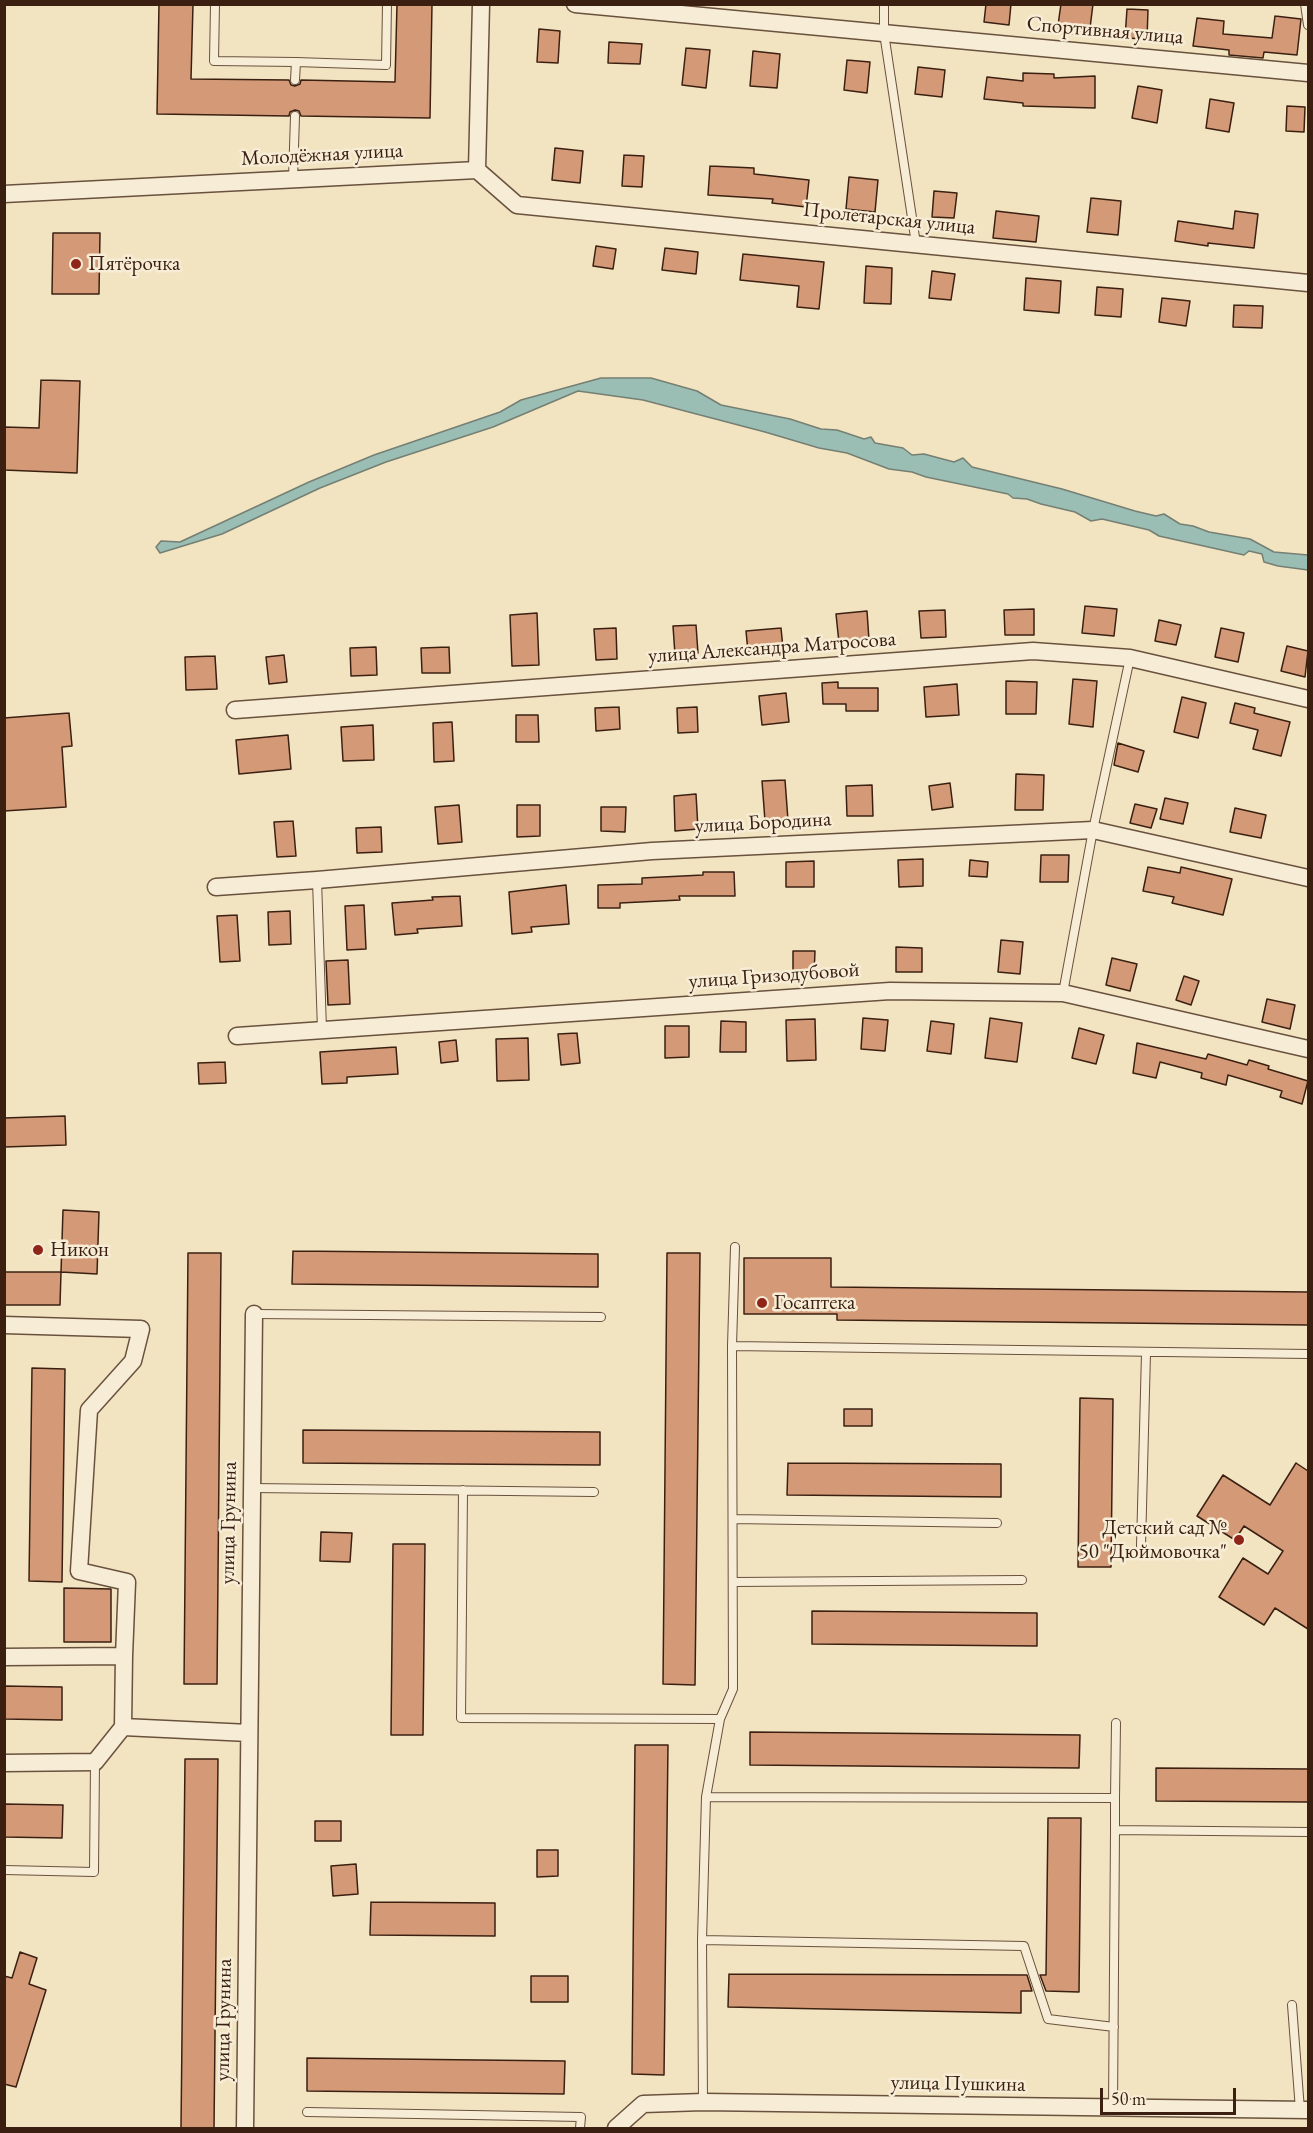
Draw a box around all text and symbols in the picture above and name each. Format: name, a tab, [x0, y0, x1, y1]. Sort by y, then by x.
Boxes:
street label: Спортивная улица	[1026, 12, 1184, 50]
street label: Молодёжная улица	[240, 138, 404, 172]
street label: Пролетарская улица	[802, 197, 976, 241]
place label: Пятёрочка	[88, 251, 180, 277]
marker: Пятёрочка	[69, 257, 83, 271]
street label: улица Александра Матросова	[647, 627, 897, 669]
street label: улица Бородина	[694, 807, 832, 839]
street label: улица Гризодубовой	[688, 957, 860, 995]
place label: Никон	[50, 1237, 109, 1263]
marker: Никон	[31, 1243, 45, 1257]
place label: Госаптека	[774, 1290, 855, 1316]
marker: Госаптека	[755, 1296, 769, 1310]
street label: улица Грунина	[215, 1461, 243, 1585]
place label: Детский сад № 50 "Дюймовочка"	[1079, 1515, 1227, 1565]
marker: Детский сад № 50 "Дюймовочка"	[1232, 1533, 1246, 1547]
street label: улица Грунина	[210, 1958, 238, 2082]
street label: улица Пушкина	[890, 2070, 1026, 2098]
scale bar	[1103, 2076, 1240, 2114]
text: 50 m	[1111, 2087, 1146, 2110]

